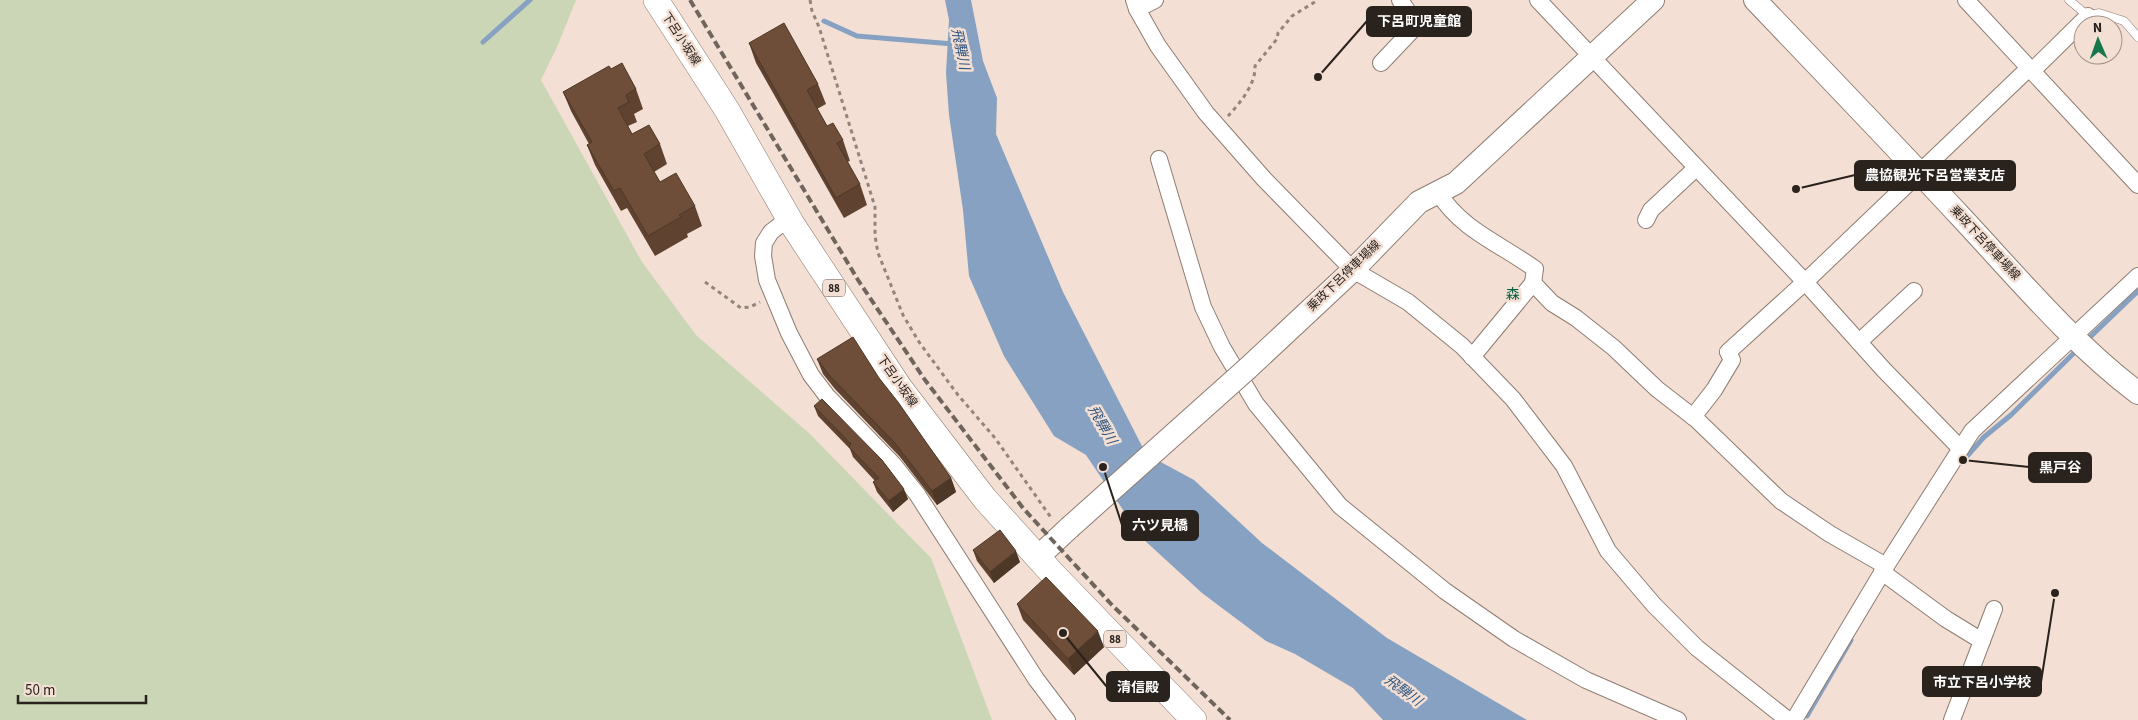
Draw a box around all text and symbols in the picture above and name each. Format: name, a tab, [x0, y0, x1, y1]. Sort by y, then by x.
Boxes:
callout: 下呂町児童館	[1367, 7, 1471, 36]
street label: 下呂小坂線	[658, 9, 704, 69]
text: 下呂町児童館	[1377, 12, 1461, 32]
north arrow	[2073, 15, 2123, 65]
text: N	[2093, 18, 2103, 38]
water label: 飛騨川	[946, 26, 975, 74]
callout: 農協観光下呂営業支店	[1855, 161, 2015, 190]
text: 農協観光下呂営業支店	[1865, 166, 2005, 186]
street label: 乗政下呂停車場線	[1946, 202, 2024, 284]
street label: 乗政下呂停車場線	[1304, 237, 1384, 315]
road number: 88	[823, 280, 845, 296]
district label: 森	[1506, 285, 1520, 305]
street label: 下呂小坂線	[873, 352, 921, 410]
water label: 飛騨川	[1083, 402, 1122, 450]
callout: 黒戸谷	[2029, 453, 2091, 482]
text: 黒戸谷	[2039, 458, 2082, 478]
callout: 六ツ見橋	[1122, 511, 1198, 540]
text: 六ツ見橋	[1132, 516, 1188, 536]
road number: 88	[1104, 630, 1126, 648]
callout: 市立下呂小学校	[1923, 667, 2041, 696]
water label: 飛騨川	[1380, 671, 1427, 713]
scale bar	[18, 672, 145, 704]
callout: 清信殿	[1107, 672, 1169, 701]
text: 市立下呂小学校	[1933, 673, 2031, 693]
text: 清信殿	[1117, 678, 1159, 698]
text: 50 m	[25, 680, 55, 701]

